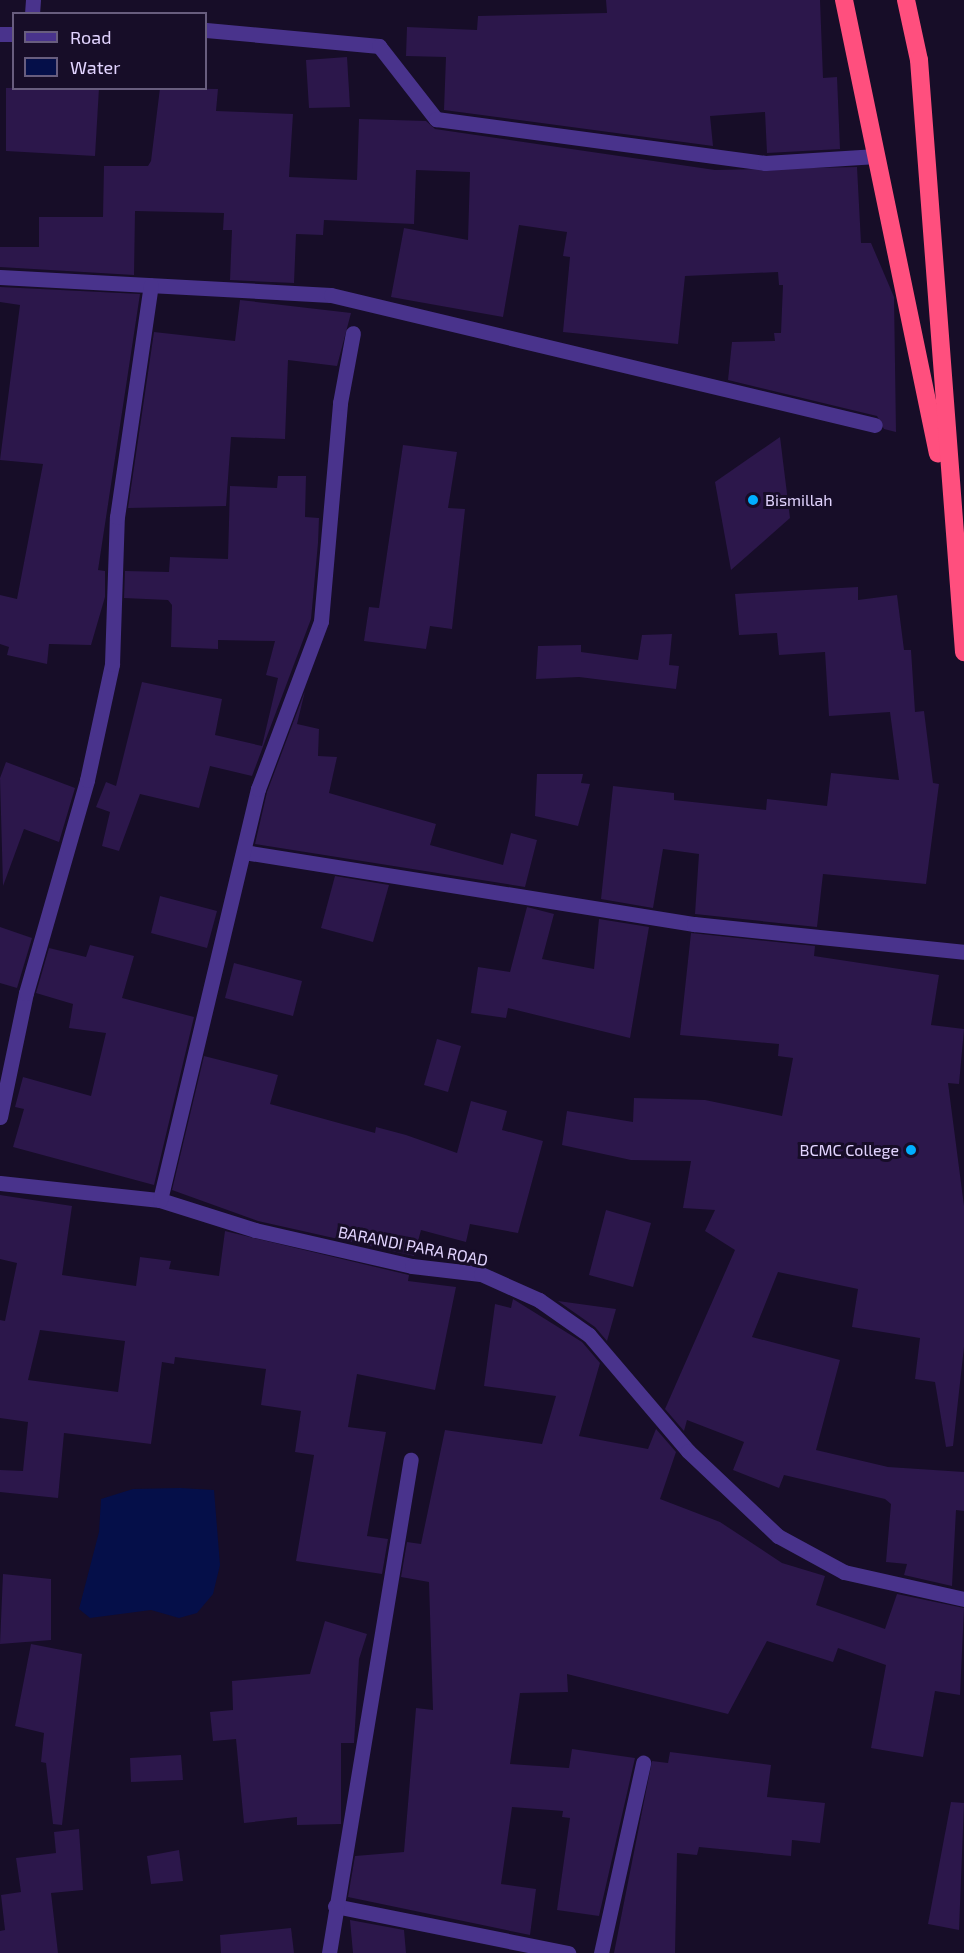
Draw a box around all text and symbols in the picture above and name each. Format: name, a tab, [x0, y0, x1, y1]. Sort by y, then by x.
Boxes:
legend	[12, 12, 207, 90]
text: Road	[70, 26, 111, 48]
text: Water	[70, 56, 120, 78]
place label: Bismillah	[765, 490, 833, 510]
marker: Bismillah	[746, 493, 760, 507]
place label: BCMC College	[799, 1140, 899, 1160]
marker: BCMC College	[904, 1143, 918, 1157]
street label: BARANDI PARA ROAD	[336, 1222, 490, 1270]

